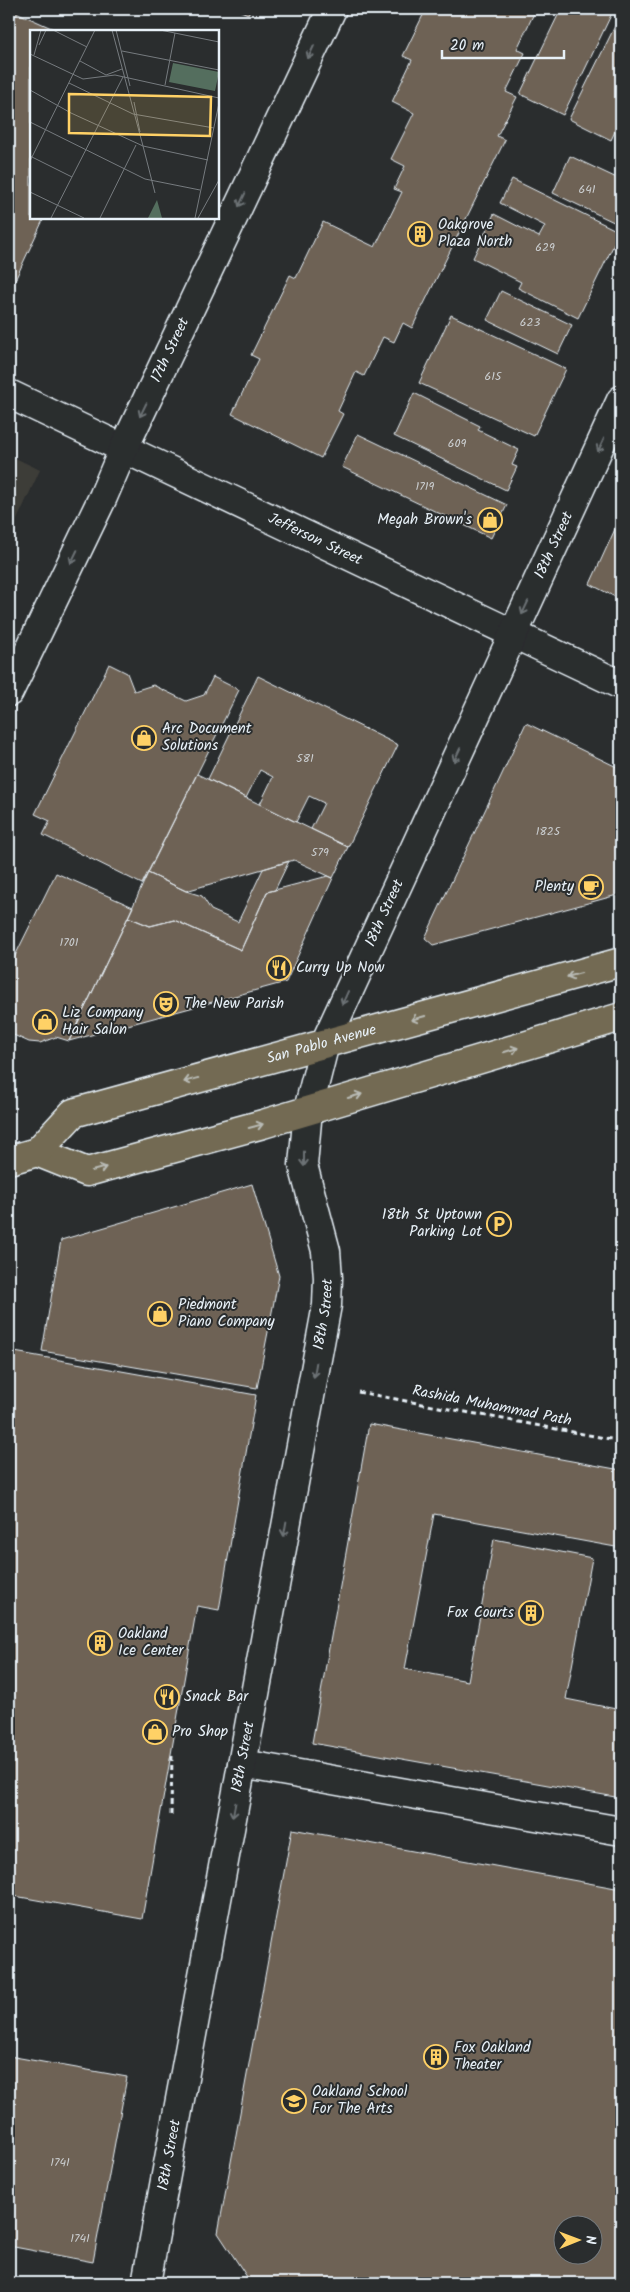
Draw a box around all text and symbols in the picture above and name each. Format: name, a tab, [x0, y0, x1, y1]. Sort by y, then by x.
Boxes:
scale bar	[442, 28, 565, 60]
inset map	[30, 30, 219, 219]
text: 20 m	[450, 34, 484, 58]
one-way arrow	[305, 45, 315, 60]
house number: 641	[578, 180, 596, 199]
one-way arrow	[236, 192, 246, 207]
place label: Oakgrove Plaza North	[438, 213, 512, 254]
building icon: Oakgrove Plaza North	[407, 221, 433, 247]
house number: 629	[535, 238, 555, 257]
street label: 17th Street	[145, 313, 196, 387]
house number: 623	[520, 313, 540, 332]
house number: 615	[485, 367, 503, 386]
one-way arrow	[138, 402, 147, 417]
house number: 609	[448, 434, 466, 453]
one-way arrow	[595, 437, 605, 452]
house number: 1719	[416, 477, 435, 496]
street label: Jefferson Street	[264, 507, 367, 572]
shop icon: Megah Brown's	[477, 507, 503, 533]
place label: Megah Brown's	[377, 508, 473, 532]
street label: 18th Street	[528, 508, 580, 583]
one-way arrow	[69, 549, 78, 564]
one-way arrow	[519, 600, 529, 615]
place label: Arc Document Solutions	[162, 717, 252, 758]
shop icon: Arc Document Solutions	[131, 725, 157, 751]
one-way arrow	[451, 747, 461, 762]
house number: 581	[296, 749, 314, 768]
house number: 1825	[536, 822, 562, 841]
house number: 579	[311, 843, 329, 862]
cafe icon: Plenty	[578, 874, 604, 900]
street label: 18th Street	[359, 875, 411, 951]
place label: Plenty	[535, 875, 575, 899]
house number: 1701	[59, 933, 79, 952]
restaurant icon: Curry Up Now	[266, 955, 292, 981]
place label: Curry Up Now	[296, 956, 385, 980]
one-way arrow	[567, 971, 583, 980]
one-way arrow	[339, 990, 349, 1005]
theatre icon: The New Parish	[153, 991, 179, 1017]
place label: The New Parish	[184, 992, 284, 1016]
place label: Liz Company Hair Salon	[62, 1001, 144, 1042]
shop icon: Liz Company Hair Salon	[32, 1009, 58, 1035]
one-way arrow	[410, 1014, 426, 1024]
street label: San Pablo Avenue	[264, 1018, 379, 1071]
one-way arrow	[502, 1044, 518, 1054]
one-way arrow	[183, 1076, 199, 1086]
one-way arrow	[347, 1091, 363, 1101]
one-way arrow	[248, 1121, 264, 1130]
one-way arrow	[299, 1150, 309, 1166]
one-way arrow	[91, 1163, 107, 1173]
place label: 18th St Uptown Parking Lot	[382, 1203, 482, 1244]
parking icon: 18th St Uptown Parking Lot	[486, 1211, 512, 1237]
street label: 18th Street	[307, 1278, 340, 1352]
place label: Piedmont Piano Company	[178, 1293, 275, 1334]
shop icon: Piedmont Piano Company	[147, 1301, 173, 1327]
one-way arrow	[309, 1361, 319, 1377]
street label: Rashida Muhammad Path	[410, 1379, 574, 1433]
one-way arrow	[280, 1521, 290, 1537]
building icon: Fox Courts	[518, 1600, 544, 1626]
place label: Fox Courts	[447, 1601, 515, 1625]
place label: Oakland Ice Center	[118, 1622, 184, 1663]
building icon: Oakland Ice Center	[87, 1630, 113, 1656]
restaurant icon: Snack Bar	[154, 1684, 180, 1710]
place label: Snack Bar	[184, 1685, 249, 1709]
shop icon: Pro Shop	[142, 1719, 168, 1745]
street label: 18th Street	[225, 1719, 262, 1794]
place label: Pro Shop	[172, 1720, 228, 1744]
one-way arrow	[228, 1801, 238, 1817]
place label: Fox Oakland Theater	[454, 2036, 531, 2077]
building icon: Fox Oakland Theater	[423, 2044, 449, 2070]
place label: Oakland School For The Arts	[312, 2080, 408, 2121]
school or university icon: Oakland School For The Arts	[281, 2088, 307, 2114]
street label: 18th Street	[151, 2118, 188, 2193]
house number: 1741	[50, 2153, 70, 2172]
north arrow	[552, 2214, 602, 2264]
house number: 1741	[70, 2229, 90, 2248]
text: N	[579, 2235, 601, 2245]

